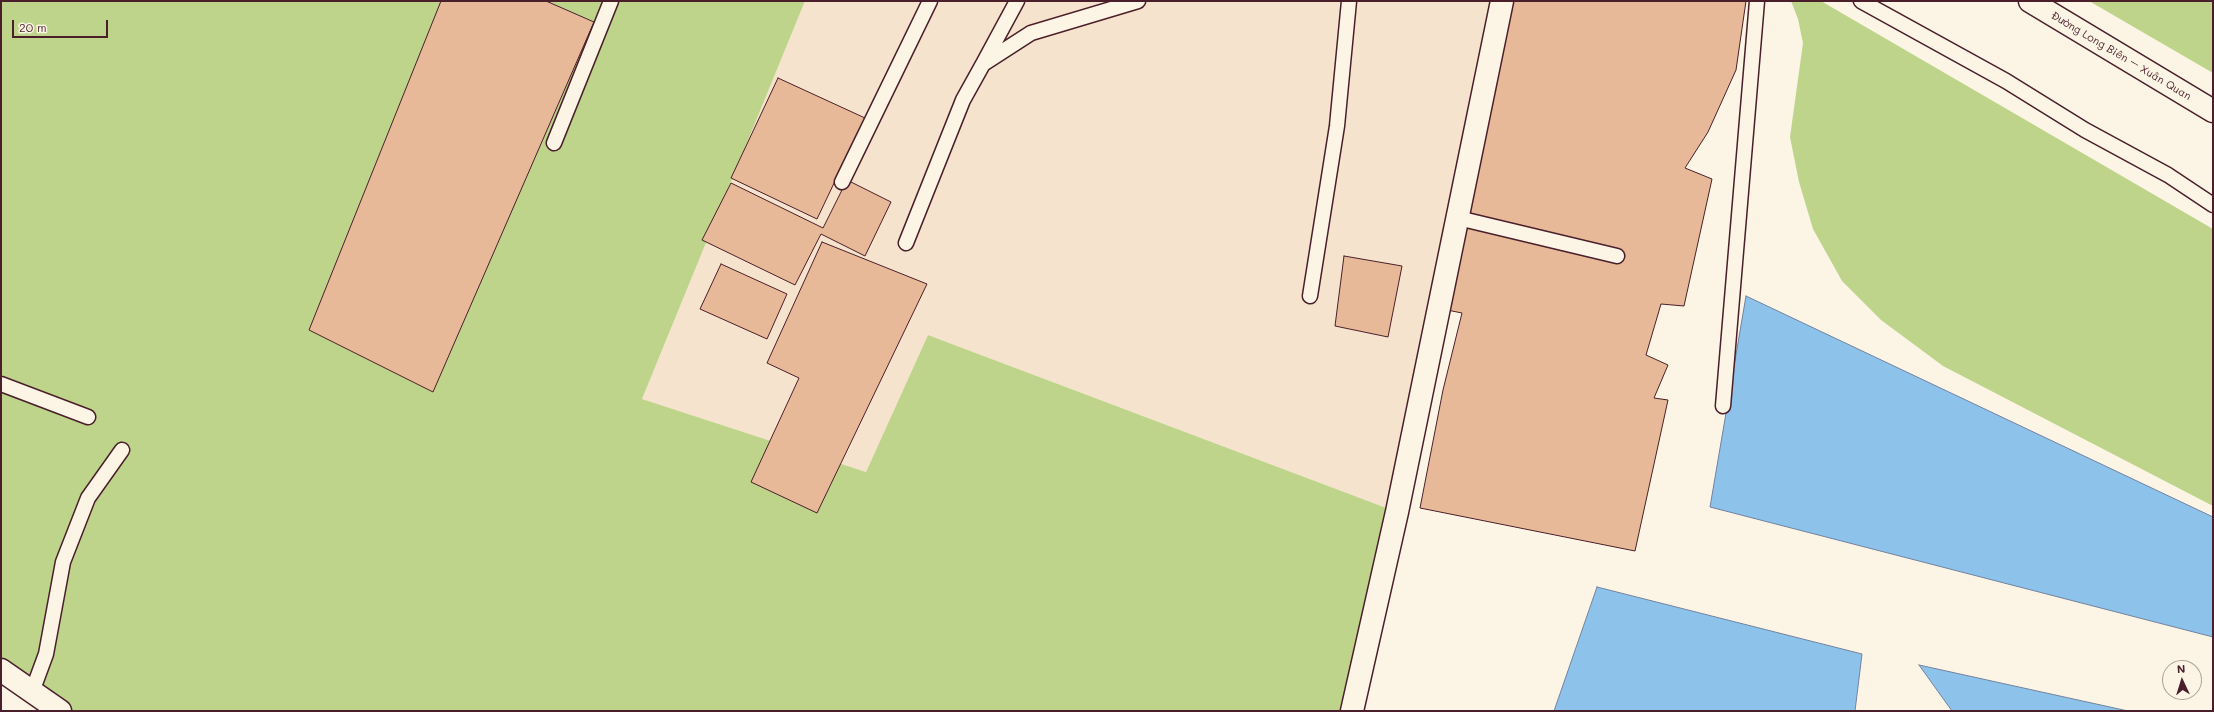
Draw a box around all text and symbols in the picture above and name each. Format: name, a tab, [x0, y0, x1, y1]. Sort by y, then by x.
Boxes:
street label: Đường Long Biên – Xuân Quan	[2048, 9, 2194, 103]
scale bar	[14, 12, 110, 38]
text: 20 m	[19, 19, 47, 35]
north arrow	[2162, 660, 2202, 700]
text: N	[2176, 661, 2186, 676]

